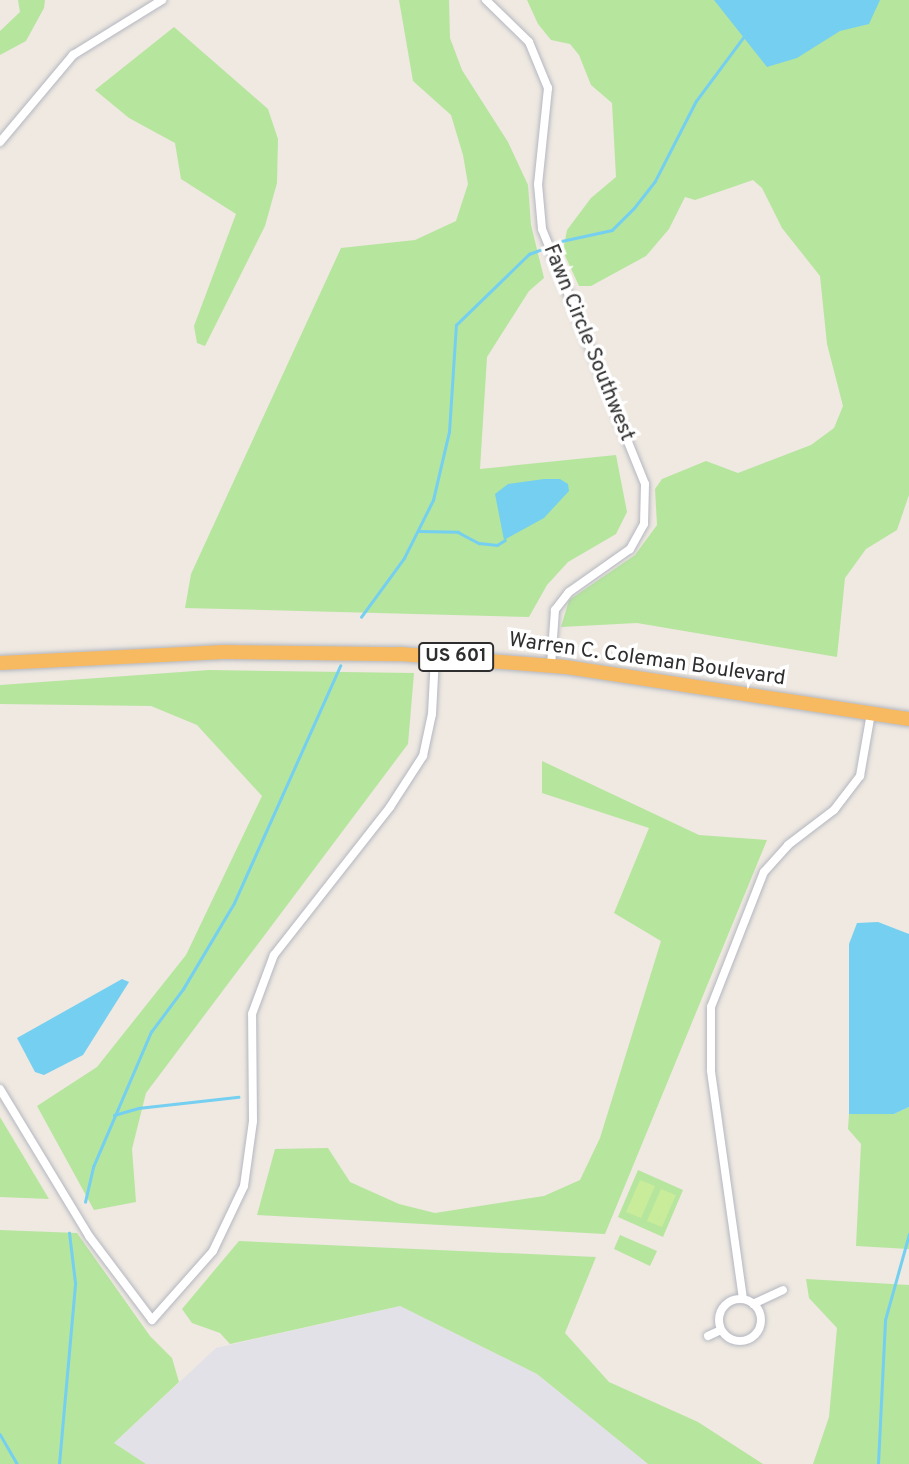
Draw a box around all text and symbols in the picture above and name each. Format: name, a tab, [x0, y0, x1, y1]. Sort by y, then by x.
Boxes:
street label: Fawn Circle Southwest	[537, 241, 639, 445]
street label: Warren C. Coleman Boulevard	[507, 628, 787, 692]
road number: US 601	[418, 642, 494, 672]

